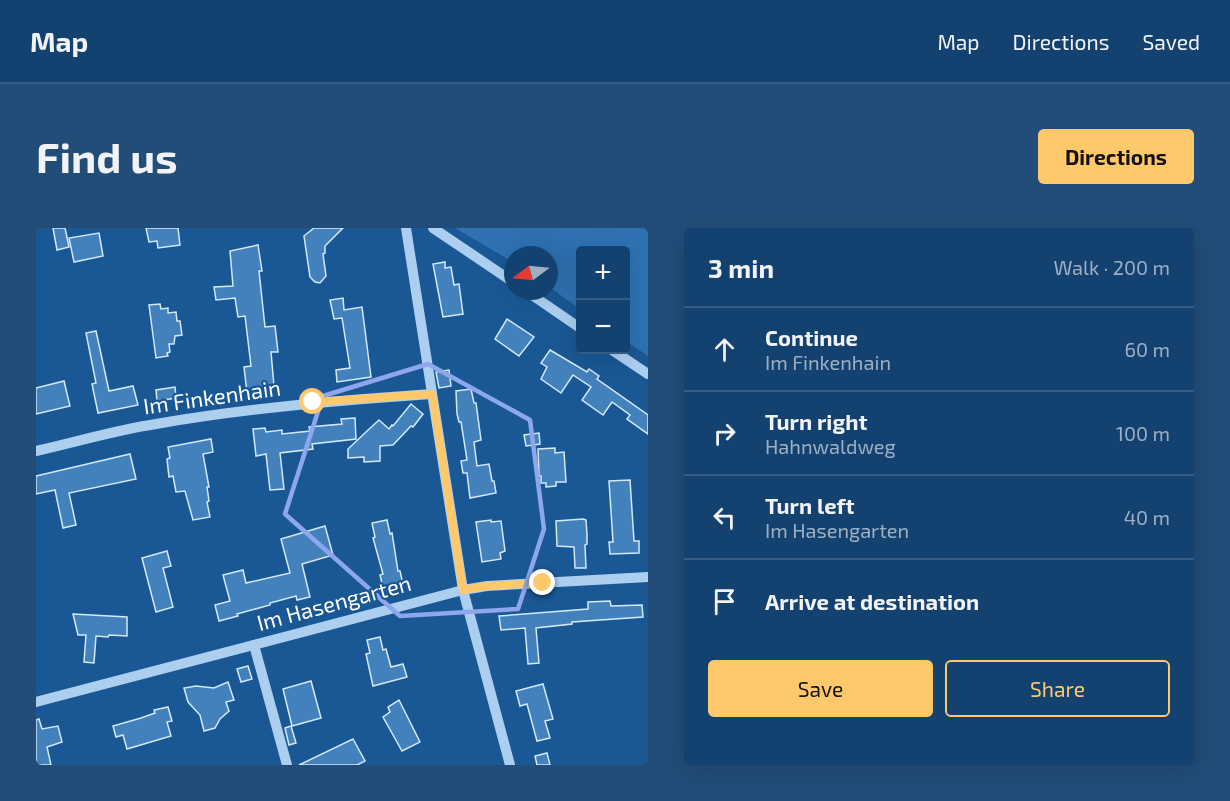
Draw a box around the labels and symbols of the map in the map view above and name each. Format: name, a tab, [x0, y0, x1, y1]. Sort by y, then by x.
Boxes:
north arrow	[504, 246, 558, 300]
street label: Im Finkenhain	[141, 373, 282, 419]
route start	[299, 388, 325, 414]
street label: Im Hasengarten	[254, 569, 414, 635]
route end	[529, 569, 555, 595]

